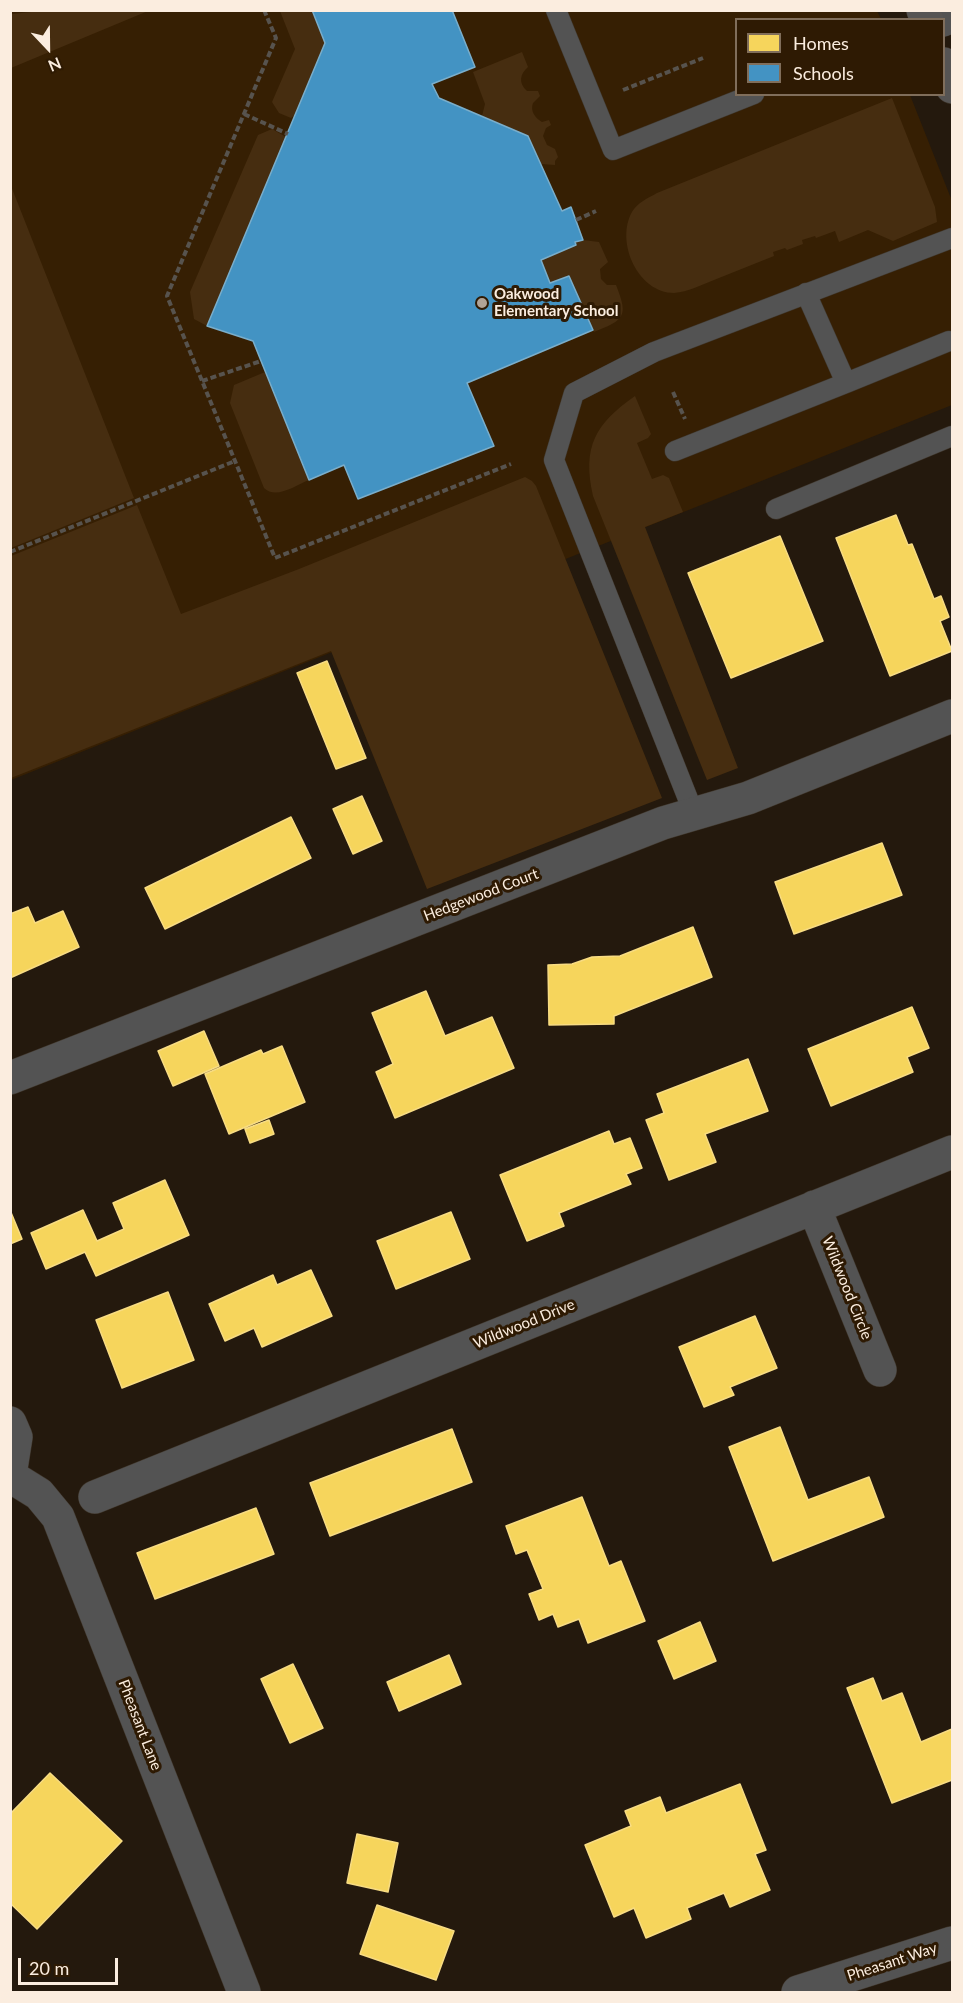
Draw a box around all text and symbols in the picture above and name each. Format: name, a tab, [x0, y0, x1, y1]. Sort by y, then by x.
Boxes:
north arrow	[18, 18, 78, 78]
legend	[735, 18, 945, 96]
text: Homes	[793, 32, 849, 54]
text: N	[46, 54, 64, 76]
text: Schools	[793, 62, 854, 84]
place label: Oakwood Elementary School	[494, 285, 618, 320]
marker: Oakwood Elementary School	[475, 296, 489, 310]
street label: Hedgewood Court	[421, 865, 541, 925]
street label: Wildwood Circle	[818, 1234, 876, 1342]
street label: Wildwood Drive	[471, 1295, 577, 1353]
street label: Pheasant Lane	[114, 1677, 166, 1773]
street label: Pheasant Way	[845, 1939, 939, 1985]
scale bar	[21, 1946, 122, 1984]
text: 20 m	[29, 1957, 69, 1979]

